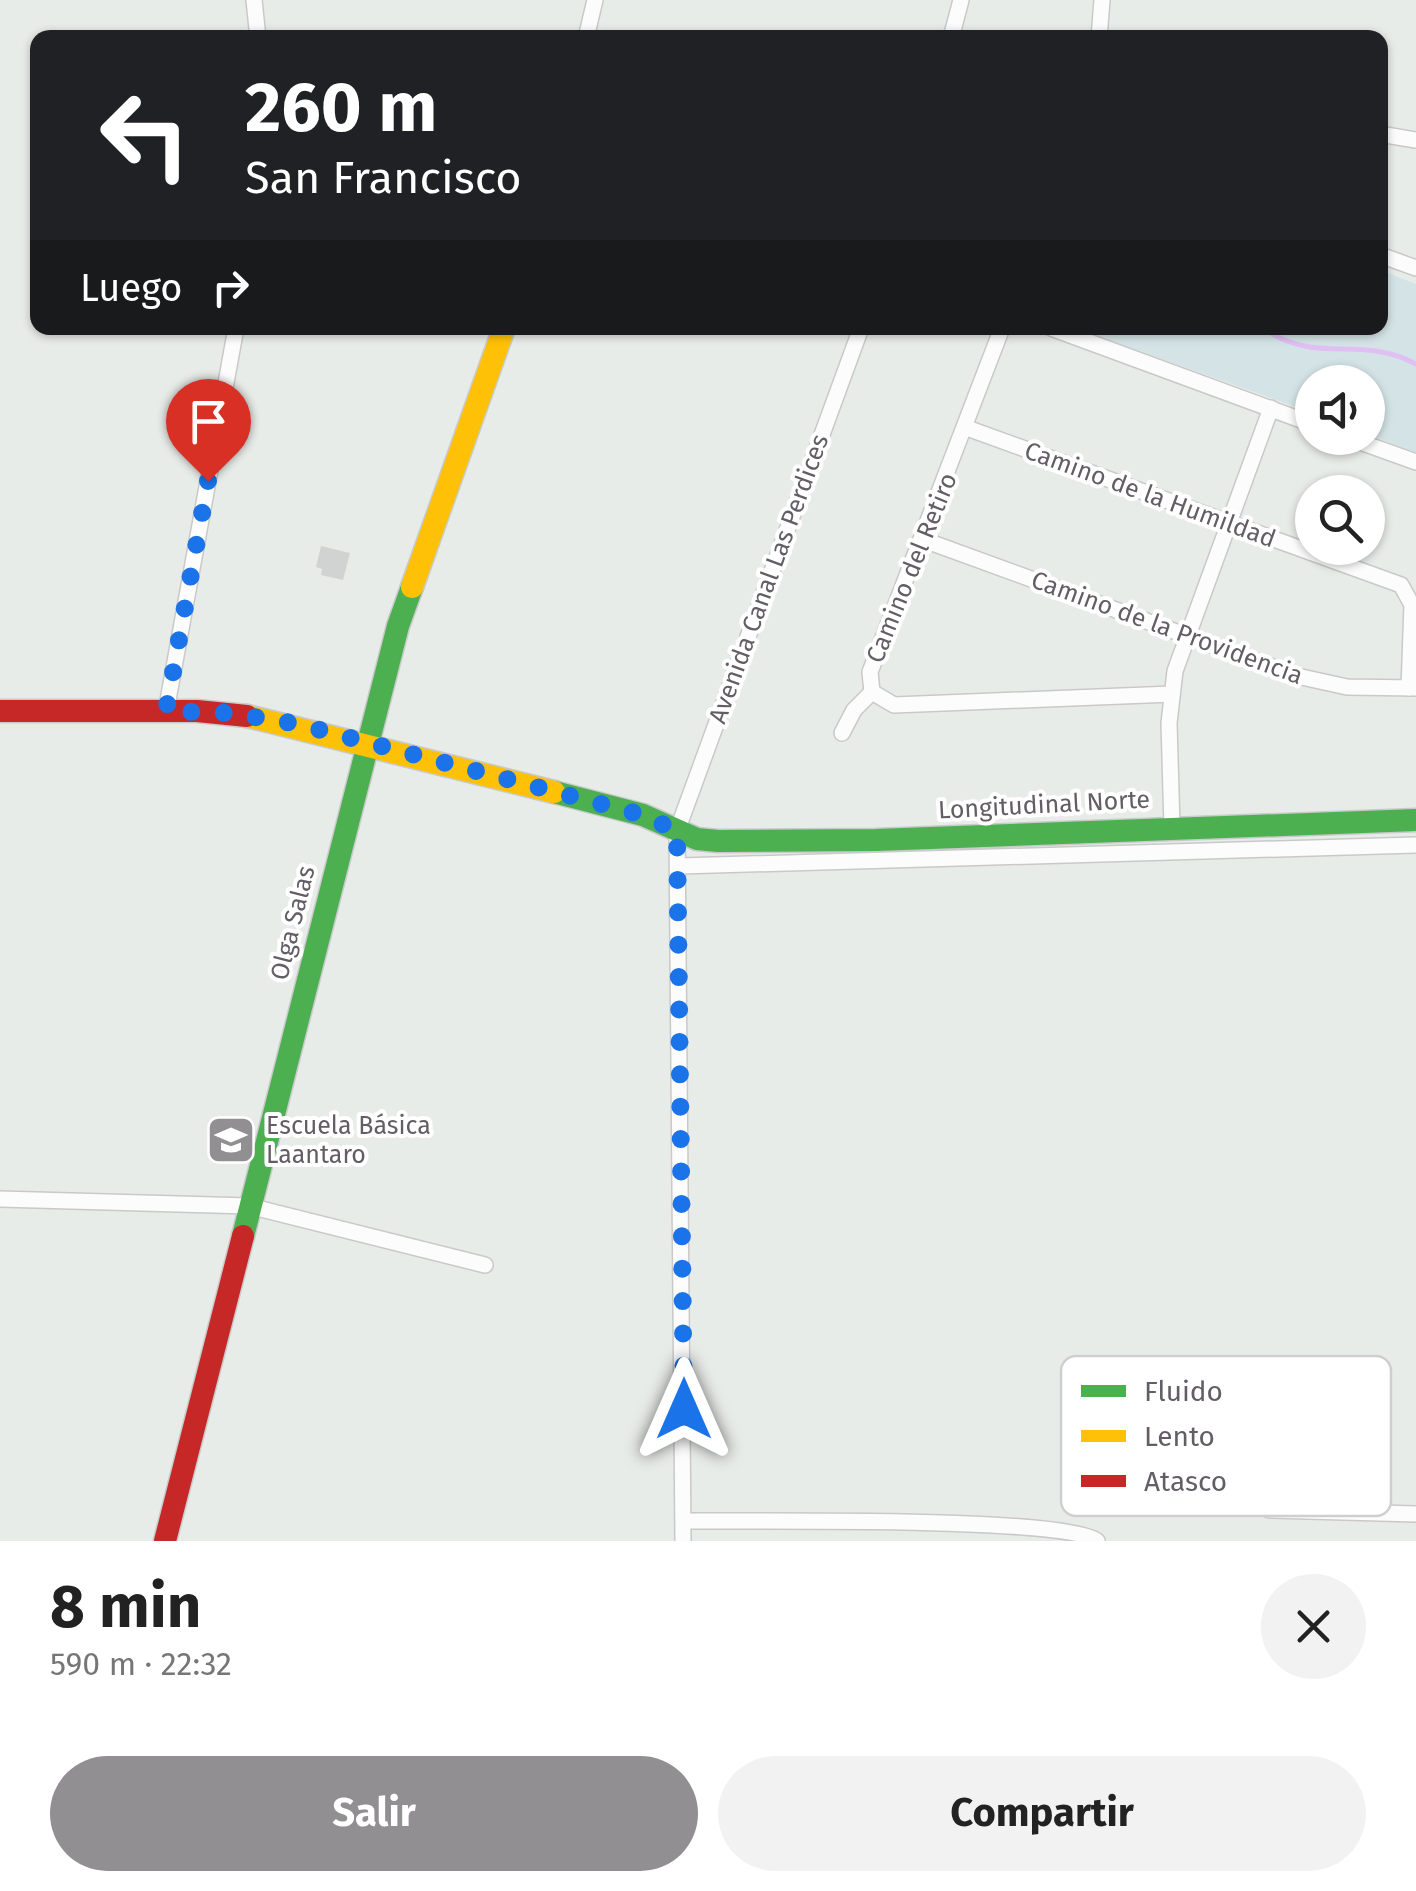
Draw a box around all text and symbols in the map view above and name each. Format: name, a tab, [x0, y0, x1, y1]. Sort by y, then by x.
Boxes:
text: 260 m	[245, 66, 437, 150]
icon: left	[80, 70, 210, 200]
text: San Francisco	[245, 151, 522, 205]
icon: right	[203, 260, 258, 315]
text: Luego	[80, 265, 183, 311]
map controls	[1295, 365, 1385, 565]
button: sound	[1295, 365, 1385, 455]
pin	[166, 379, 251, 482]
icon: arrive	[181, 394, 236, 449]
street label: Avenida Canal Las Perdices	[703, 430, 835, 728]
street label: Camino de la Humildad	[1020, 436, 1280, 554]
street label: Camino del Retiro	[860, 469, 964, 667]
button: search	[1295, 475, 1385, 565]
street label: Camino de la Providencia	[1027, 565, 1307, 691]
street label: Longitudinal Norte	[937, 784, 1151, 826]
street label: Olga Salas	[264, 863, 322, 983]
place label: Escuela Básica Laantaro	[266, 1111, 431, 1170]
school or university icon: Escuela Básica Laantaro	[205, 1114, 257, 1166]
legend	[1061, 1356, 1391, 1516]
position arrow	[632, 1357, 736, 1461]
text: Fluido	[1144, 1375, 1223, 1408]
text: Lento	[1144, 1420, 1215, 1453]
text: Atasco	[1144, 1465, 1227, 1498]
text: 8 min	[50, 1571, 201, 1643]
button: close	[1261, 1574, 1366, 1679]
text: 590 m · 22:32	[50, 1645, 232, 1683]
button: Salir	[50, 1756, 698, 1871]
button: Compartir	[718, 1756, 1366, 1871]

